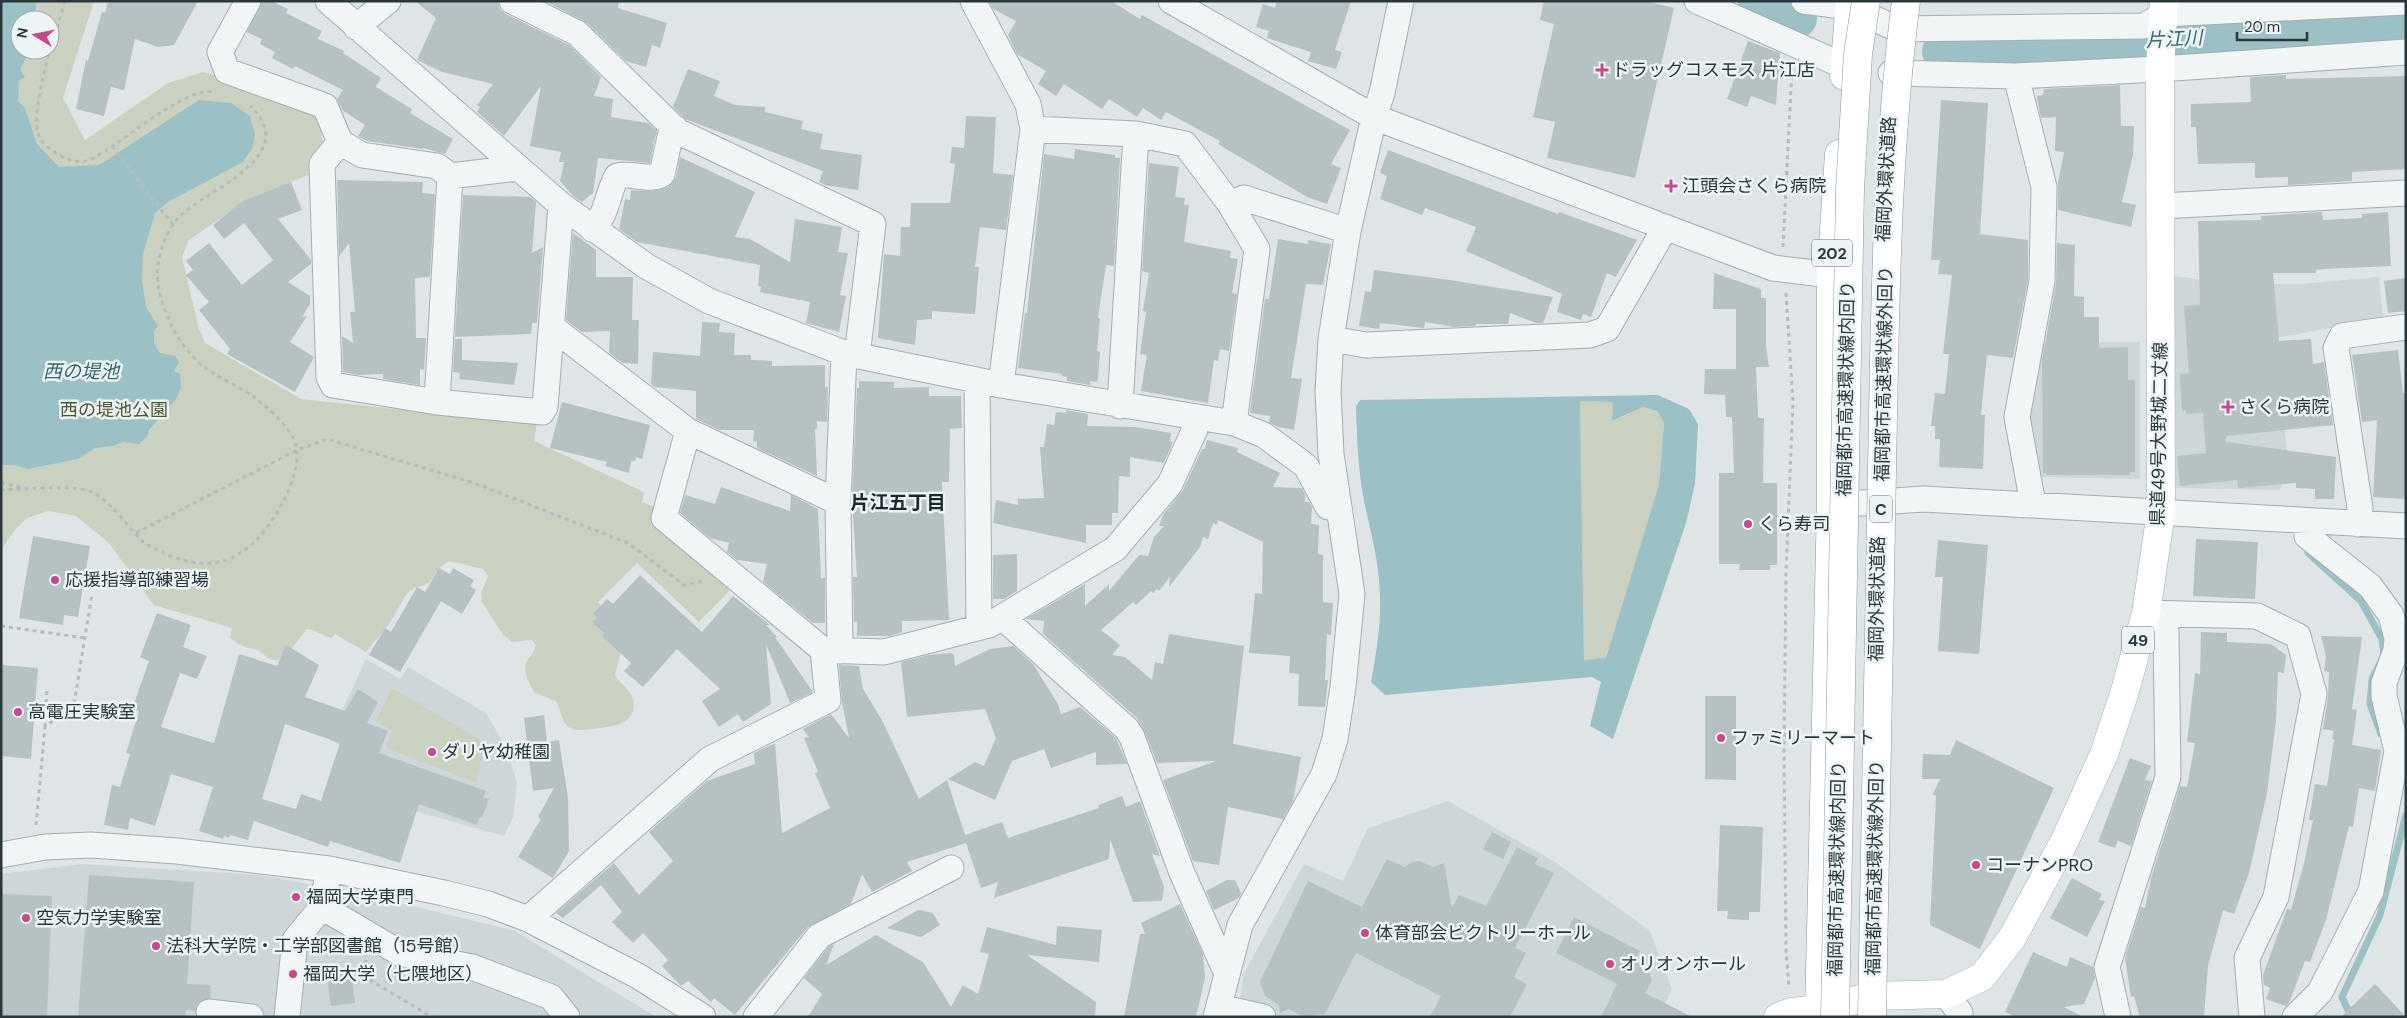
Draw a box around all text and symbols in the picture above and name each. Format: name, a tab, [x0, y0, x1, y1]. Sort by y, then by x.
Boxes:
north arrow	[10, 10, 60, 60]
scale bar	[2237, 10, 2307, 42]
text: 20 m	[2244, 17, 2280, 37]
water label: 片江川	[2145, 25, 2205, 53]
text: N	[12, 26, 32, 39]
place label: ドラッグコスモス 片江店	[1612, 58, 1815, 82]
marker: ドラッグコスモス 片江店	[1596, 64, 1608, 76]
street label: 福岡外環状道路	[1871, 115, 1901, 243]
place label: 江頭会さくら病院	[1682, 174, 1826, 198]
marker: 江頭会さくら病院	[1664, 179, 1678, 193]
road number: 202	[1812, 240, 1852, 266]
street label: 福岡都市高速環状線外回り	[1870, 266, 1898, 482]
street label: 福岡都市高速環状線内回り	[1832, 281, 1860, 497]
street label: 県道49号大野城二丈線	[2145, 342, 2173, 526]
water label: 西の堤池	[43, 359, 121, 384]
place label: さくら病院	[2239, 395, 2329, 419]
park label: 西の堤池公園	[60, 398, 168, 422]
marker: さくら病院	[2221, 400, 2235, 414]
district label: 片江五丁目	[850, 490, 946, 515]
road number: C	[1870, 496, 1892, 522]
place label: くら寿司	[1758, 512, 1830, 536]
marker: くら寿司	[1742, 518, 1754, 530]
street label: 福岡外環状道路	[1864, 536, 1890, 662]
place label: 応援指導部練習場	[65, 568, 209, 592]
marker: 応援指導部練習場	[49, 574, 61, 586]
road number: 49	[2122, 626, 2154, 654]
place label: 高電圧実験室	[28, 700, 136, 724]
marker: 高電圧実験室	[12, 706, 24, 718]
place label: ファミリーマート	[1731, 726, 1875, 750]
marker: ファミリーマート	[1715, 732, 1727, 744]
place label: ダリヤ幼稚園	[442, 740, 550, 764]
marker: ダリヤ幼稚園	[426, 746, 438, 758]
street label: 福岡都市高速環状線外回り	[1861, 760, 1889, 976]
street label: 福岡都市高速環状線内回り	[1823, 761, 1851, 977]
place label: コーナンPRO	[1986, 853, 2093, 877]
marker: コーナンPRO	[1970, 859, 1982, 871]
place label: 福岡大学東門	[306, 885, 414, 909]
marker: 福岡大学東門	[290, 891, 302, 903]
place label: 空気力学実験室	[36, 906, 162, 930]
marker: 空気力学実験室	[20, 912, 32, 924]
place label: 体育部会ビクトリーホール	[1375, 921, 1591, 945]
marker: 体育部会ビクトリーホール	[1359, 927, 1371, 939]
place label: 法科大学院・工学部図書館（15号館）	[166, 934, 471, 958]
marker: 法科大学院・工学部図書館（15号館）	[150, 940, 162, 952]
place label: オリオンホール	[1620, 952, 1746, 976]
marker: オリオンホール	[1604, 958, 1616, 970]
place label: 福岡大学（七隈地区）	[303, 962, 483, 986]
marker: 福岡大学（七隈地区）	[287, 968, 299, 980]

